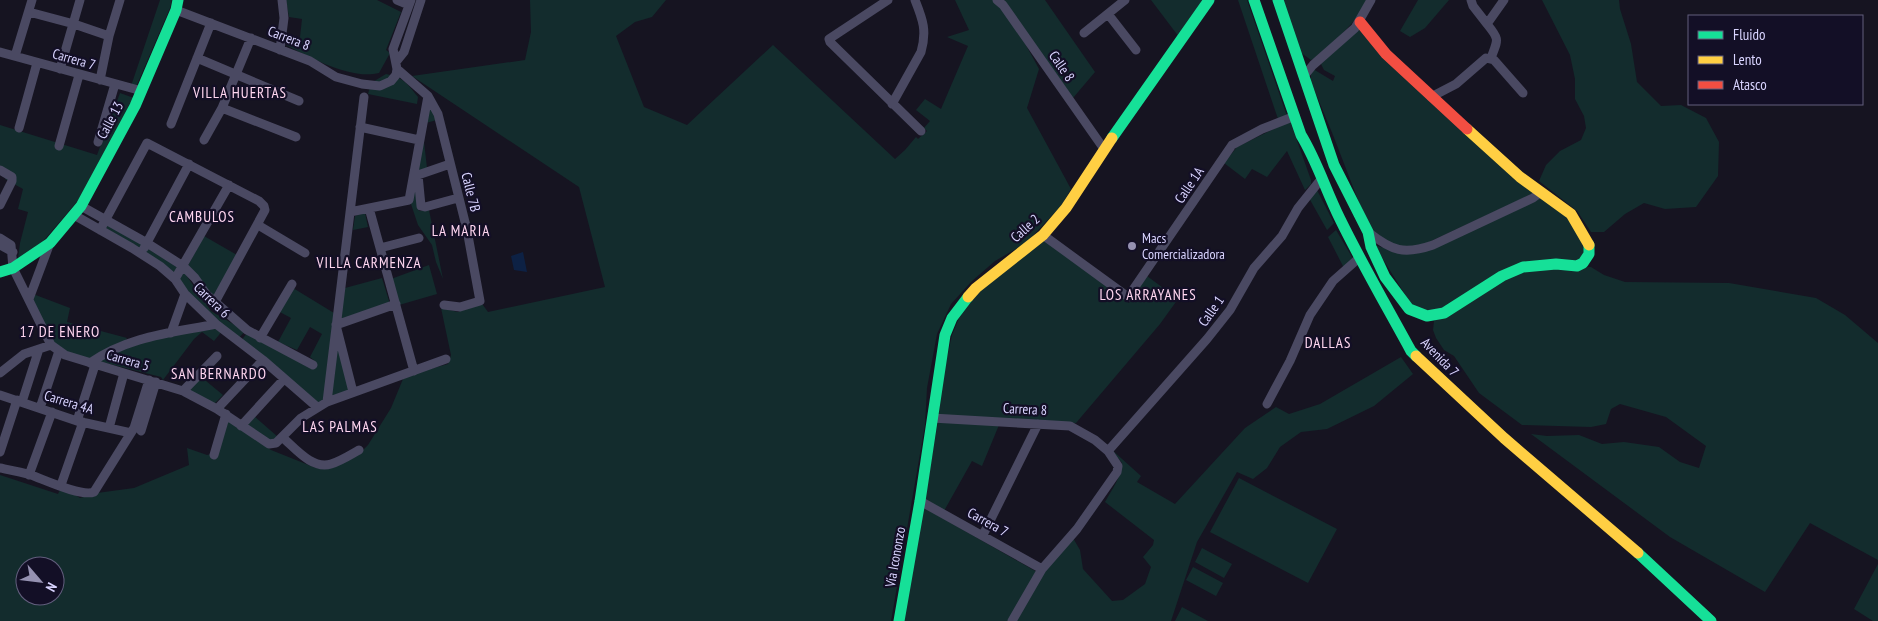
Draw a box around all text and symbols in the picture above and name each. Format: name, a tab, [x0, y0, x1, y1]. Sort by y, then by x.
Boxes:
legend	[1688, 15, 1863, 105]
street label: Carrera 8	[265, 22, 313, 54]
text: Fluido	[1733, 25, 1765, 44]
street label: Carrera 7	[50, 44, 98, 74]
street label: Calle 8	[1045, 47, 1079, 85]
text: Lento	[1733, 50, 1762, 69]
text: Atasco	[1733, 75, 1767, 94]
district label: VILLA HUERTAS	[192, 83, 287, 102]
street label: Calle 13	[93, 98, 127, 142]
street label: Calle 1A	[1170, 163, 1208, 207]
street label: Calle 7B	[457, 170, 485, 214]
district label: CAMBULOS	[169, 207, 235, 226]
street label: Calle 2	[1007, 210, 1043, 246]
district label: LA MARIA	[432, 221, 490, 240]
place label: Macs Comercializadora	[1142, 229, 1225, 263]
marker: Macs Comercializadora	[1126, 240, 1138, 252]
district label: VILLA CARMENZA	[315, 253, 422, 272]
street label: Carrera 6	[190, 278, 234, 322]
district label: LOS ARRAYANES	[1099, 285, 1197, 304]
street label: Calle 1	[1194, 292, 1228, 330]
district label: 17 DE ENERO	[20, 322, 100, 341]
district label: DALLAS	[1305, 333, 1351, 352]
street label: Avenida 7	[1417, 334, 1463, 380]
street label: Carrera 5	[104, 345, 152, 375]
district label: SAN BERNARDO	[171, 364, 267, 383]
street label: Carrera 4A	[42, 386, 96, 418]
street label: Carrera 8	[1003, 399, 1047, 419]
district label: LAS PALMAS	[302, 417, 378, 436]
street label: Carrera 7	[964, 503, 1012, 541]
street label: Vía Icononzo	[881, 525, 909, 590]
north arrow	[15, 556, 65, 606]
text: N	[42, 580, 61, 595]

